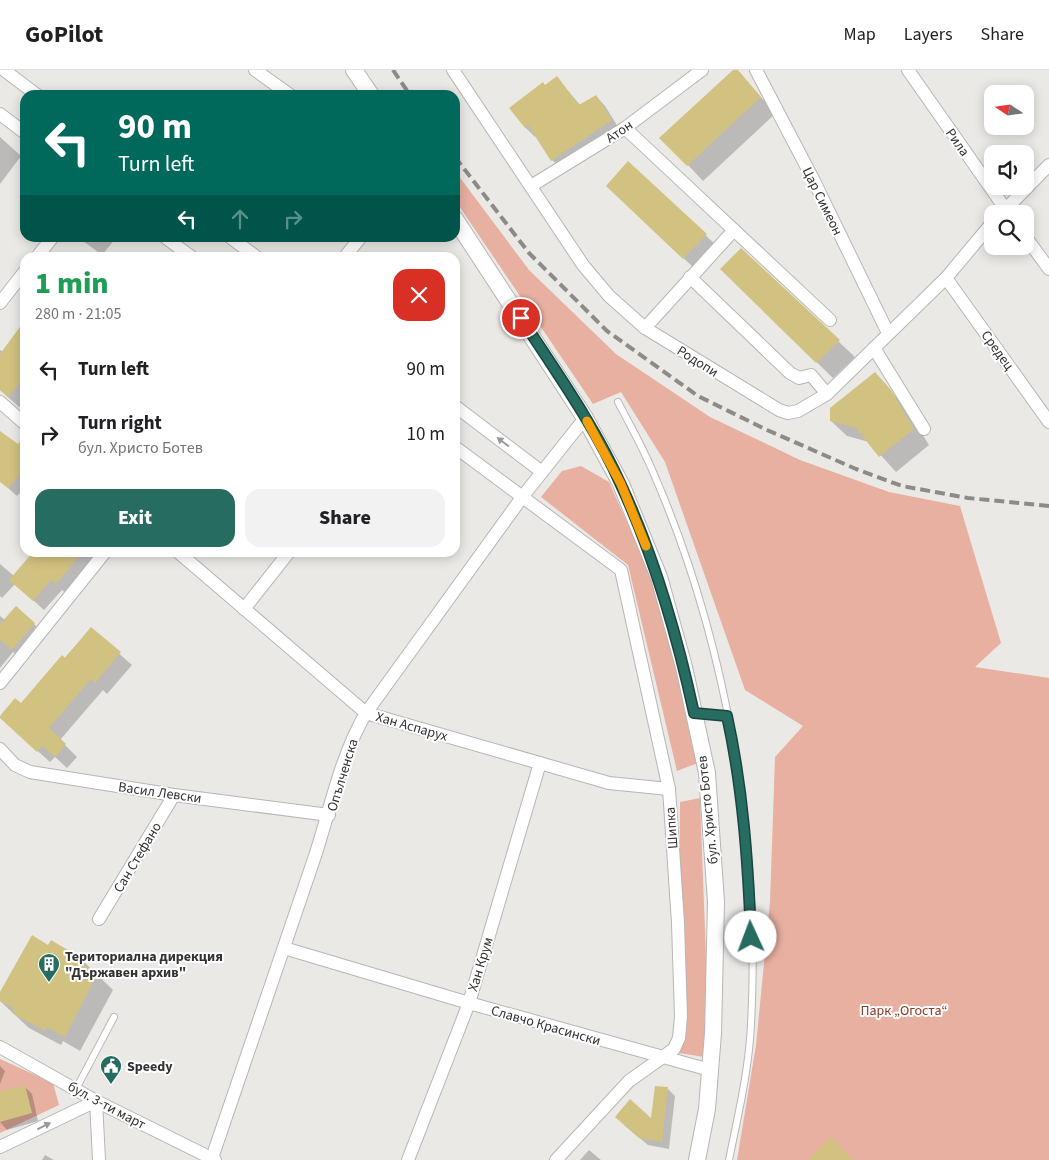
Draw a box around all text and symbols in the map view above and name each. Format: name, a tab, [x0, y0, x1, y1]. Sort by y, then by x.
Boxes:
text: GoPilot	[25, 17, 103, 52]
text: Map	[844, 22, 876, 47]
text: Layers	[904, 22, 953, 47]
text: Share	[981, 22, 1024, 47]
north arrow	[984, 85, 1034, 135]
map controls	[984, 85, 1034, 255]
text: 90 m	[118, 102, 192, 152]
icon: left	[35, 110, 100, 175]
street label: Атон	[602, 115, 637, 148]
street label: Рила	[940, 124, 974, 161]
button: sound	[984, 145, 1034, 195]
text: Turn left	[118, 148, 194, 180]
street label: Цар Симеон	[797, 164, 847, 239]
icon: left	[173, 205, 201, 233]
icon: ahead	[226, 205, 254, 233]
icon: right	[279, 205, 307, 233]
button: search	[984, 205, 1034, 255]
text: 1 min	[35, 262, 109, 305]
button: close	[393, 269, 445, 321]
pin	[500, 297, 542, 339]
text: 280 m · 21:05	[35, 303, 122, 325]
icon: arrive	[507, 304, 535, 332]
street label: Средец	[976, 327, 1019, 375]
street label: Родопи	[673, 341, 722, 382]
icon: left	[35, 356, 63, 384]
text: Turn left	[78, 356, 149, 383]
text: 90 m	[407, 356, 445, 383]
text: Turn right	[78, 410, 162, 437]
icon: right	[35, 421, 63, 449]
text: 10 m	[407, 421, 445, 448]
text: бул. Христо Ботев	[78, 437, 203, 459]
one-way arrow	[496, 437, 510, 447]
button: Exit	[35, 489, 235, 547]
button: Share	[245, 489, 445, 547]
street label: Хан Аспарух	[373, 707, 451, 747]
street label: Опълченска	[322, 736, 363, 814]
street label: бул. Христо Ботев	[692, 755, 724, 865]
street label: Васил Левски	[117, 777, 203, 809]
street label: Шипка	[661, 806, 683, 849]
street label: Сан Стефано	[109, 818, 167, 897]
position arrow	[724, 910, 776, 962]
street label: Хан Крум	[463, 935, 499, 994]
place label: Териториална дирекция "Държавен архив"	[65, 947, 223, 983]
building icon: Териториална дирекция "Държавен архив"	[37, 952, 61, 983]
street label: Славчо Красински	[489, 1001, 603, 1051]
park label: Парк „Огоста“	[861, 1001, 948, 1021]
public building icon: Speedy	[99, 1054, 123, 1085]
place label: Speedy	[127, 1057, 173, 1077]
street label: бул. 3-ти март	[64, 1077, 150, 1135]
one-way arrow	[37, 1122, 51, 1130]

